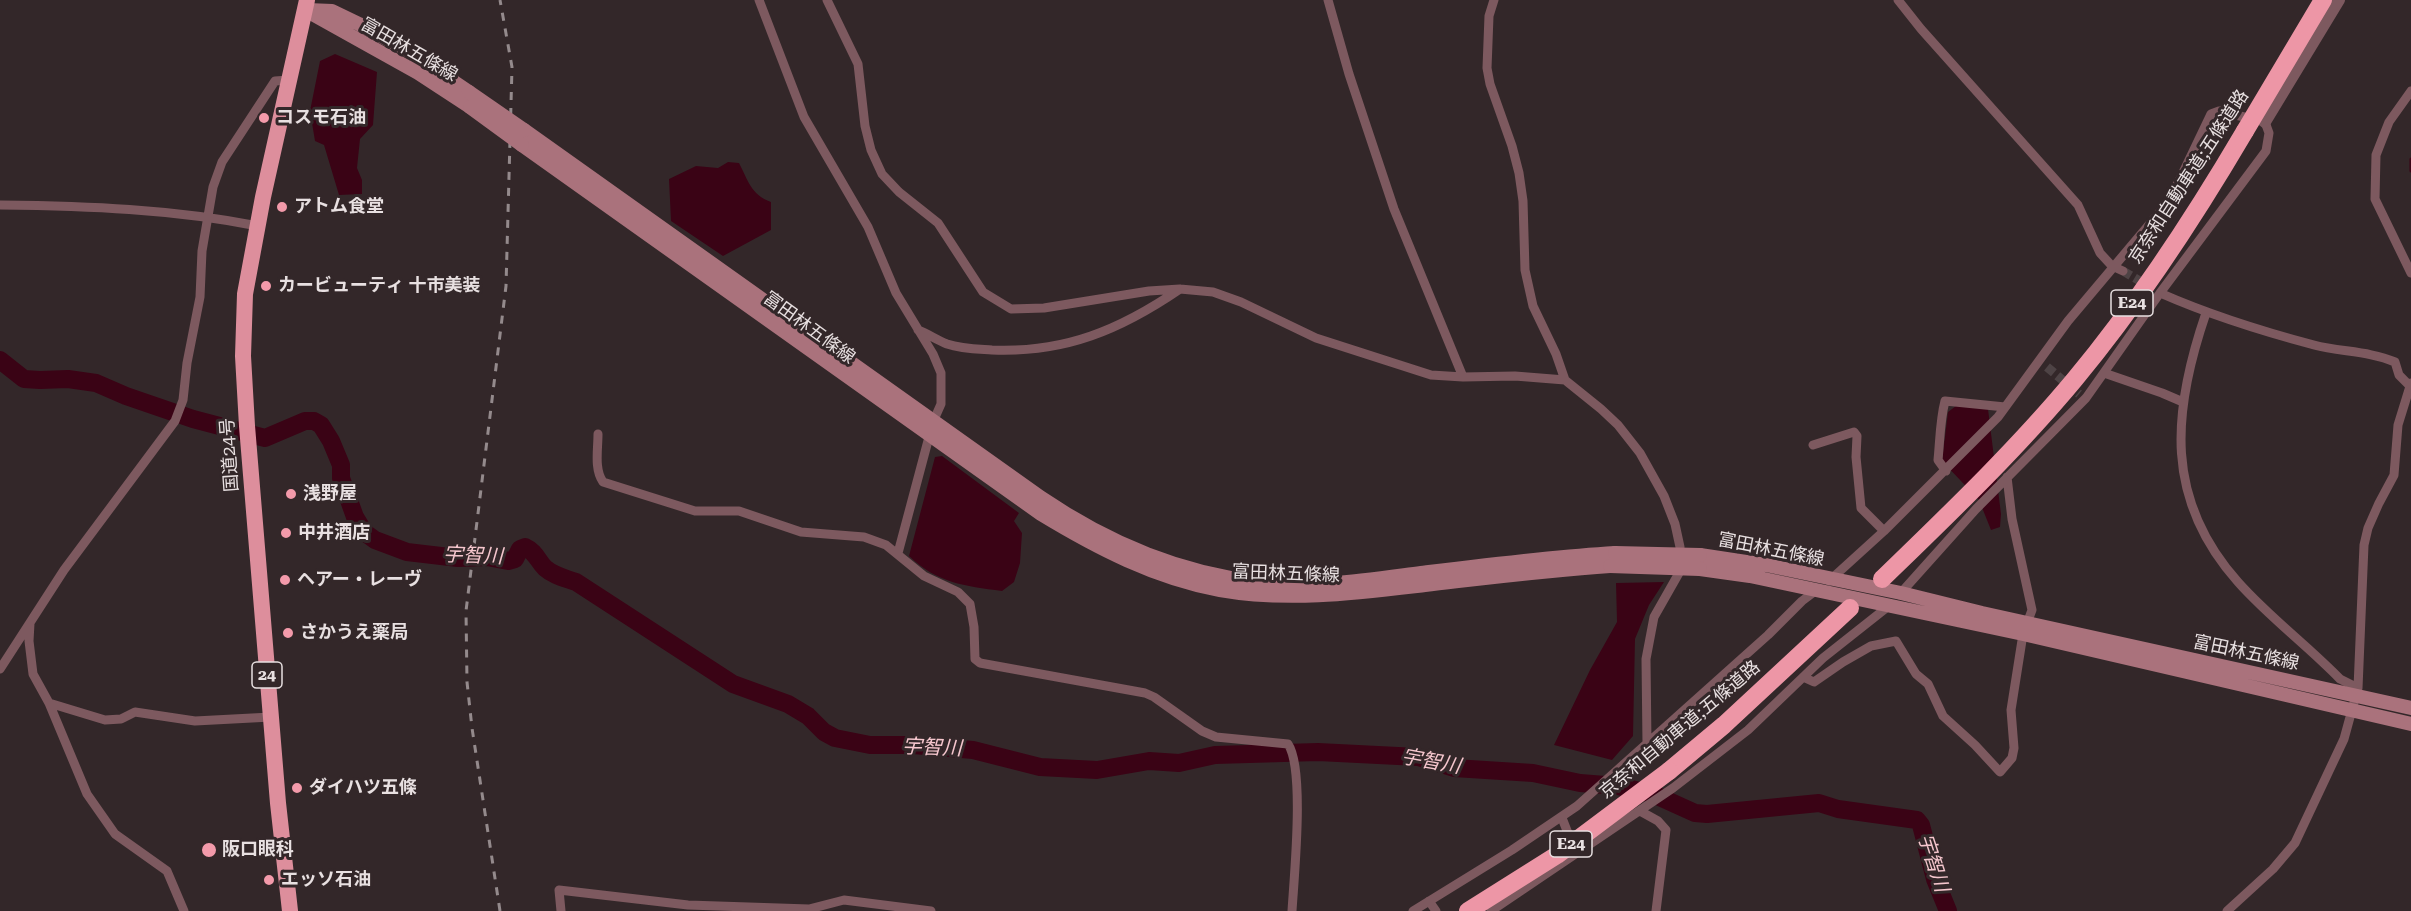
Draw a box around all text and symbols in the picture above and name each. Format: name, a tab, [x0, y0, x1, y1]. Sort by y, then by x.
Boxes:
street label: 富田林五條線	[357, 14, 461, 86]
street label: 京奈和自動車道;五條道路	[2125, 86, 2253, 268]
place label: コスモ石油	[276, 107, 366, 129]
marker: コスモ石油	[257, 111, 271, 125]
place label: アトム食堂	[294, 196, 384, 218]
marker: アトム食堂	[275, 200, 289, 214]
place label: カービューティ 十市美装	[278, 275, 481, 297]
marker: カービューティ 十市美装	[259, 279, 273, 293]
street label: 富田林五條線	[759, 288, 859, 368]
road number: E24	[2111, 290, 2153, 316]
street label: 国道24号	[217, 417, 243, 493]
place label: 浅野屋	[303, 483, 357, 505]
marker: 浅野屋	[284, 487, 298, 501]
place label: 中井酒店	[298, 522, 370, 544]
marker: 中井酒店	[279, 526, 293, 540]
street label: 富田林五條線	[1716, 529, 1826, 571]
water label: 宇智川	[443, 543, 503, 569]
street label: 富田林五條線	[1232, 561, 1340, 587]
place label: ヘアー・レーヴ	[297, 569, 422, 591]
marker: ヘアー・レーヴ	[278, 573, 292, 587]
place label: さかうえ薬局	[300, 622, 408, 644]
marker: さかうえ薬局	[281, 626, 295, 640]
street label: 富田林五條線	[2191, 631, 2301, 675]
street label: 京奈和自動車道;五條道路	[1595, 656, 1765, 804]
road number: 24	[252, 662, 282, 688]
water label: 宇智川	[902, 735, 962, 761]
water label: 宇智川	[1399, 745, 1463, 779]
place label: ダイハツ五條	[309, 777, 417, 799]
marker: ダイハツ五條	[290, 781, 304, 795]
road number: E24	[1550, 831, 1592, 857]
water label: 宇智川	[1912, 831, 1954, 895]
place label: 阪口眼科	[222, 839, 294, 861]
marker: 阪口眼科	[200, 841, 218, 859]
place label: エッソ石油	[281, 869, 371, 891]
marker: エッソ石油	[262, 873, 276, 887]

